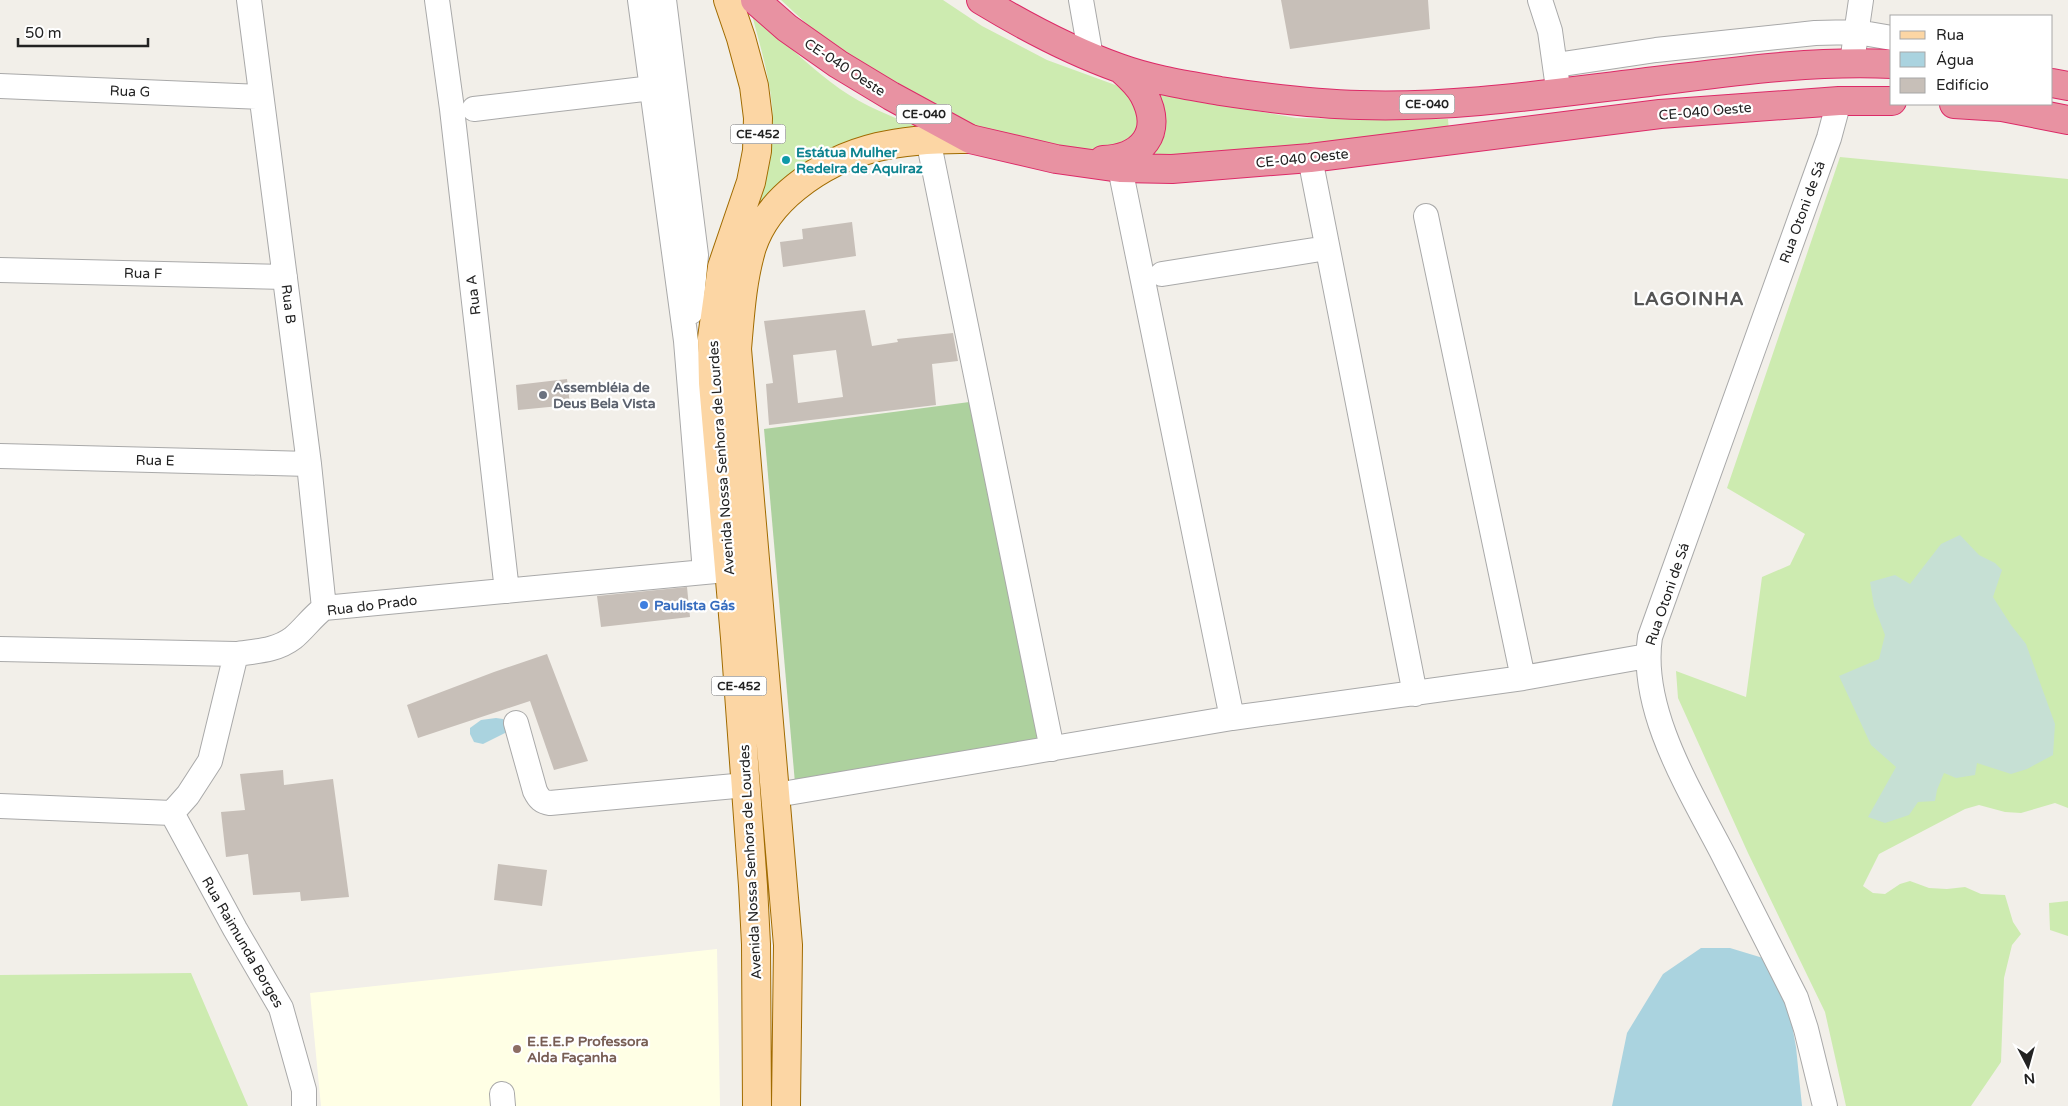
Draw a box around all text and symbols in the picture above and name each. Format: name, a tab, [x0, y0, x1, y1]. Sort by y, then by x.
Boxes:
scale bar	[18, 15, 148, 47]
legend	[1890, 15, 2053, 105]
text: 50 m	[25, 24, 62, 42]
text: Rua	[1936, 26, 1964, 44]
street label: CE-040 Oeste	[801, 35, 889, 100]
text: Água	[1936, 51, 1974, 69]
text: Edifício	[1936, 76, 1989, 94]
street label: Rua G	[109, 82, 151, 101]
road number: CE-040	[1400, 95, 1454, 114]
street label: CE-040 Oeste	[1658, 99, 1752, 124]
road number: CE-040	[896, 105, 952, 124]
road number: CE-452	[730, 125, 786, 144]
place label: Estátua Mulher Redeira de Aquiraz	[796, 144, 923, 177]
street label: CE-040 Oeste	[1255, 145, 1349, 172]
marker: Estátua Mulher Redeira de Aquiraz	[780, 154, 792, 166]
street label: Rua Otoni de Sá	[1776, 159, 1829, 266]
street label: Rua F	[124, 265, 163, 282]
street label: Rua A	[463, 274, 484, 316]
street label: Rua B	[278, 283, 299, 325]
district label: LAGOINHA	[1633, 288, 1745, 310]
street label: Avenida Nossa Senhora de Lourdes	[705, 340, 738, 576]
place label: Assembléia de Deus Bela Vista	[553, 379, 656, 412]
marker: Assembléia de Deus Bela Vista	[537, 389, 549, 401]
street label: Rua E	[135, 452, 175, 469]
street label: Rua Otoni de Sá	[1642, 540, 1693, 648]
street label: Rua do Prado	[326, 592, 418, 619]
place label: Paulista Gás	[654, 597, 735, 614]
marker: Paulista Gás	[638, 599, 650, 611]
road number: CE-452	[712, 676, 766, 696]
street label: Avenida Nossa Senhora de Lourdes	[736, 744, 765, 980]
street label: Rua Raimunda Borges	[198, 874, 287, 1011]
place label: E.E.E.P Professora Alda Façanha	[527, 1033, 649, 1066]
north arrow	[2003, 1041, 2053, 1091]
marker: E.E.E.P Professora Alda Façanha	[511, 1043, 523, 1055]
text: N	[2023, 1069, 2036, 1087]

